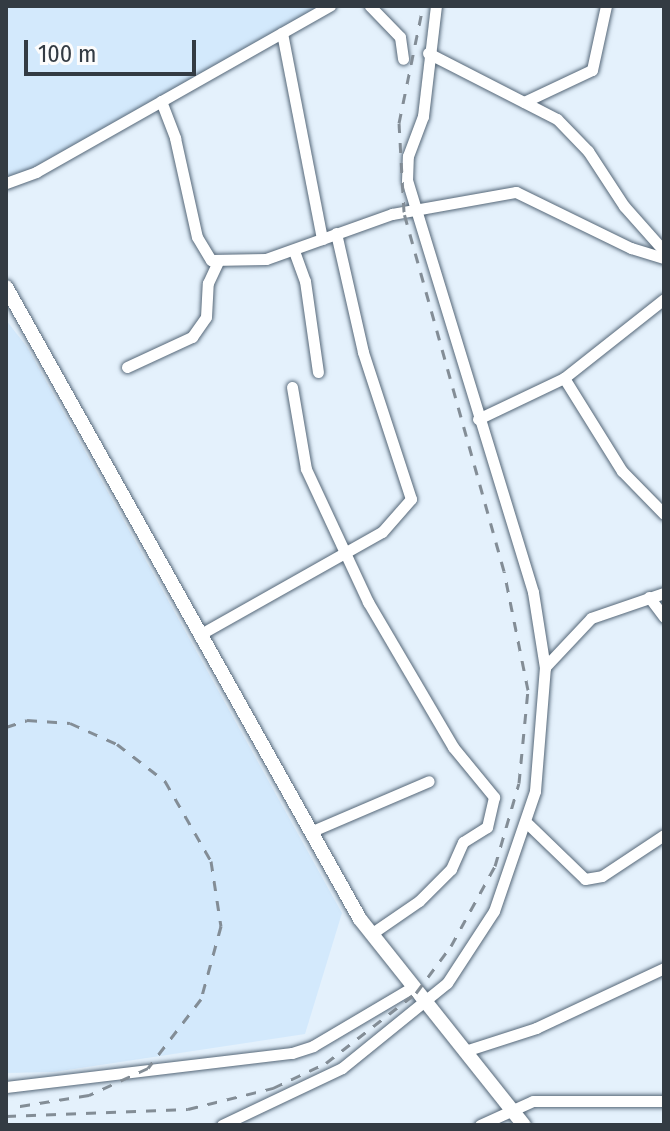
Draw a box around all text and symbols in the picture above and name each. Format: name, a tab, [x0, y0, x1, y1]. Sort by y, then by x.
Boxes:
scale bar	[28, 24, 200, 74]
text: 100 m	[38, 40, 96, 68]

